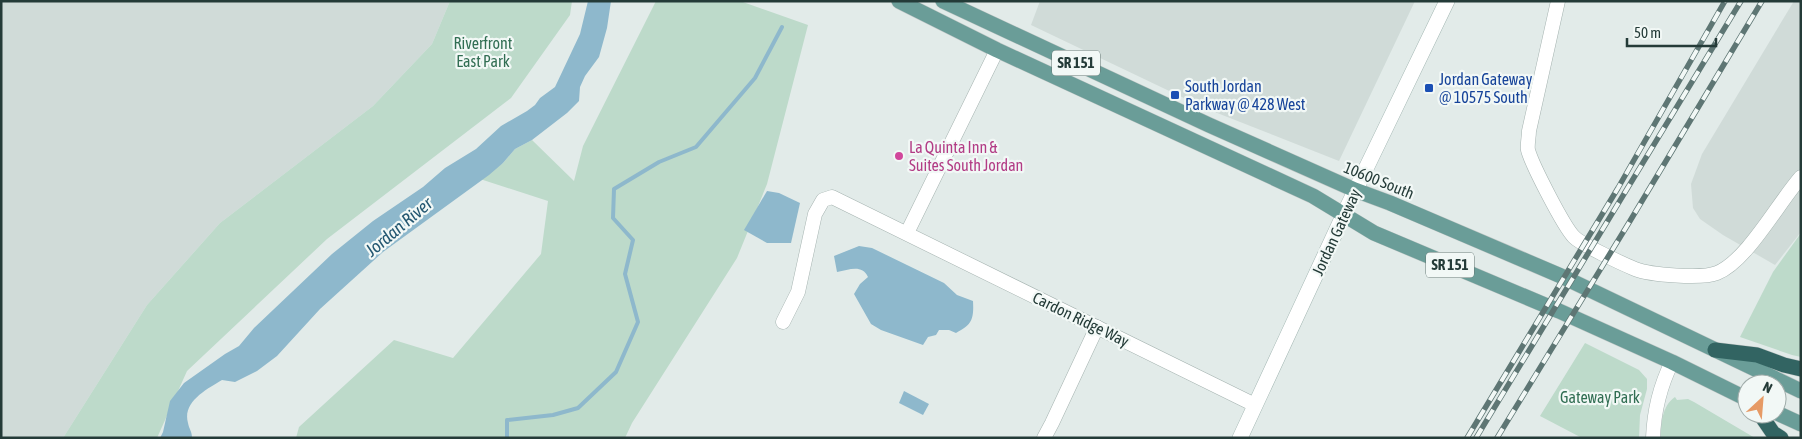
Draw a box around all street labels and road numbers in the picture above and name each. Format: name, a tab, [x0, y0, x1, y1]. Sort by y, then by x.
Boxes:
road number: SR 151	[1052, 50, 1100, 76]
street label: 10600 South	[1341, 158, 1417, 202]
street label: Jordan Gateway	[1308, 186, 1365, 278]
road number: SR 151	[1426, 252, 1474, 278]
street label: Cardon Ridge Way	[1029, 288, 1132, 351]

